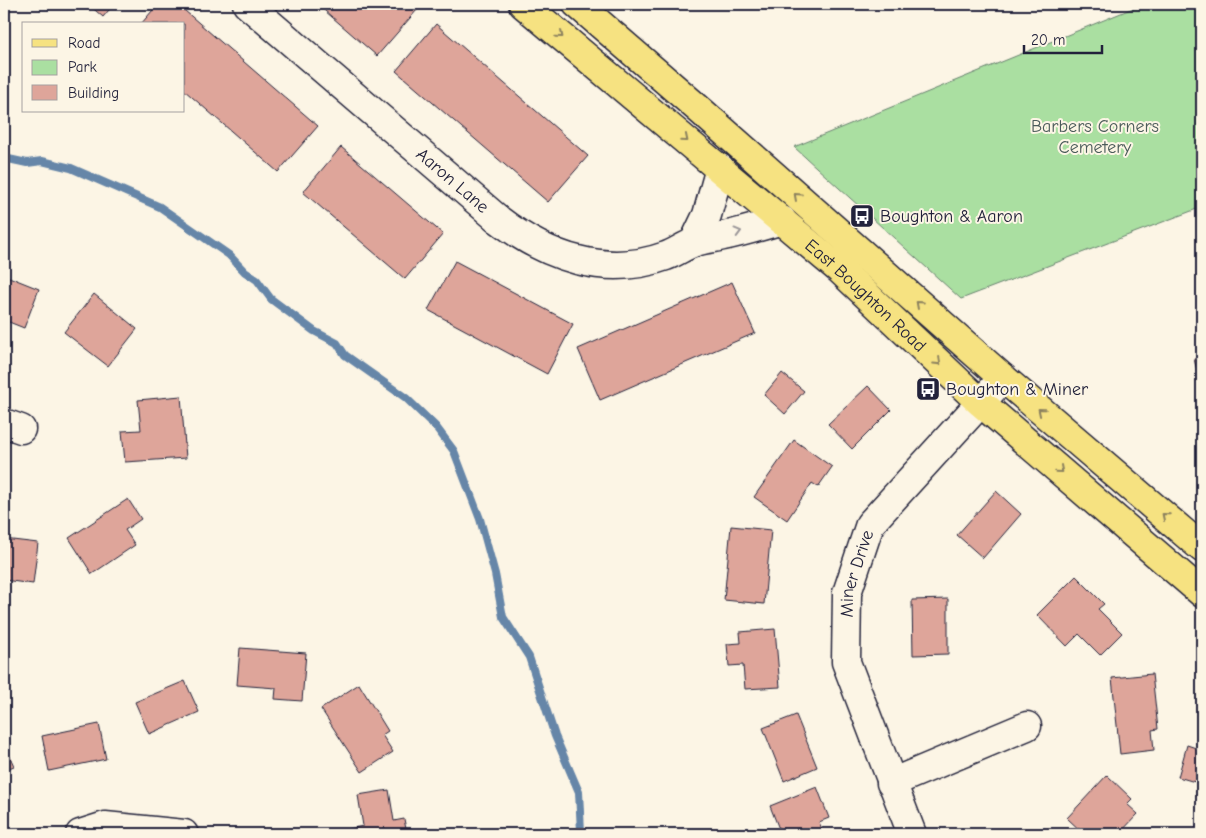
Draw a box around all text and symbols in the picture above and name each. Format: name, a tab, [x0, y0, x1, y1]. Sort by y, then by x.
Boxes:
legend	[22, 22, 185, 112]
scale bar	[1024, 22, 1101, 54]
one-way arrow	[555, 29, 564, 38]
text: 20 m	[1031, 31, 1065, 49]
text: Road	[68, 34, 100, 52]
text: Park	[68, 58, 97, 76]
text: Building	[68, 84, 119, 102]
park label: Barbers Corners Cemetery	[1031, 116, 1159, 158]
one-way arrow	[680, 133, 689, 142]
street label: Aaron Lane	[412, 143, 493, 217]
one-way arrow	[794, 193, 803, 202]
bus stop icon: Boughton & Aaron	[849, 203, 875, 229]
place label: Boughton & Aaron	[880, 206, 1023, 227]
one-way arrow	[734, 228, 742, 238]
street label: East Boughton Road	[801, 235, 931, 356]
one-way arrow	[915, 301, 924, 310]
one-way arrow	[933, 356, 942, 365]
bus stop icon: Boughton & Miner	[915, 376, 941, 402]
place label: Boughton & Miner	[946, 379, 1089, 400]
one-way arrow	[1038, 408, 1047, 417]
one-way arrow	[1054, 464, 1063, 473]
one-way arrow	[1162, 513, 1171, 522]
street label: Miner Drive	[836, 527, 878, 617]

